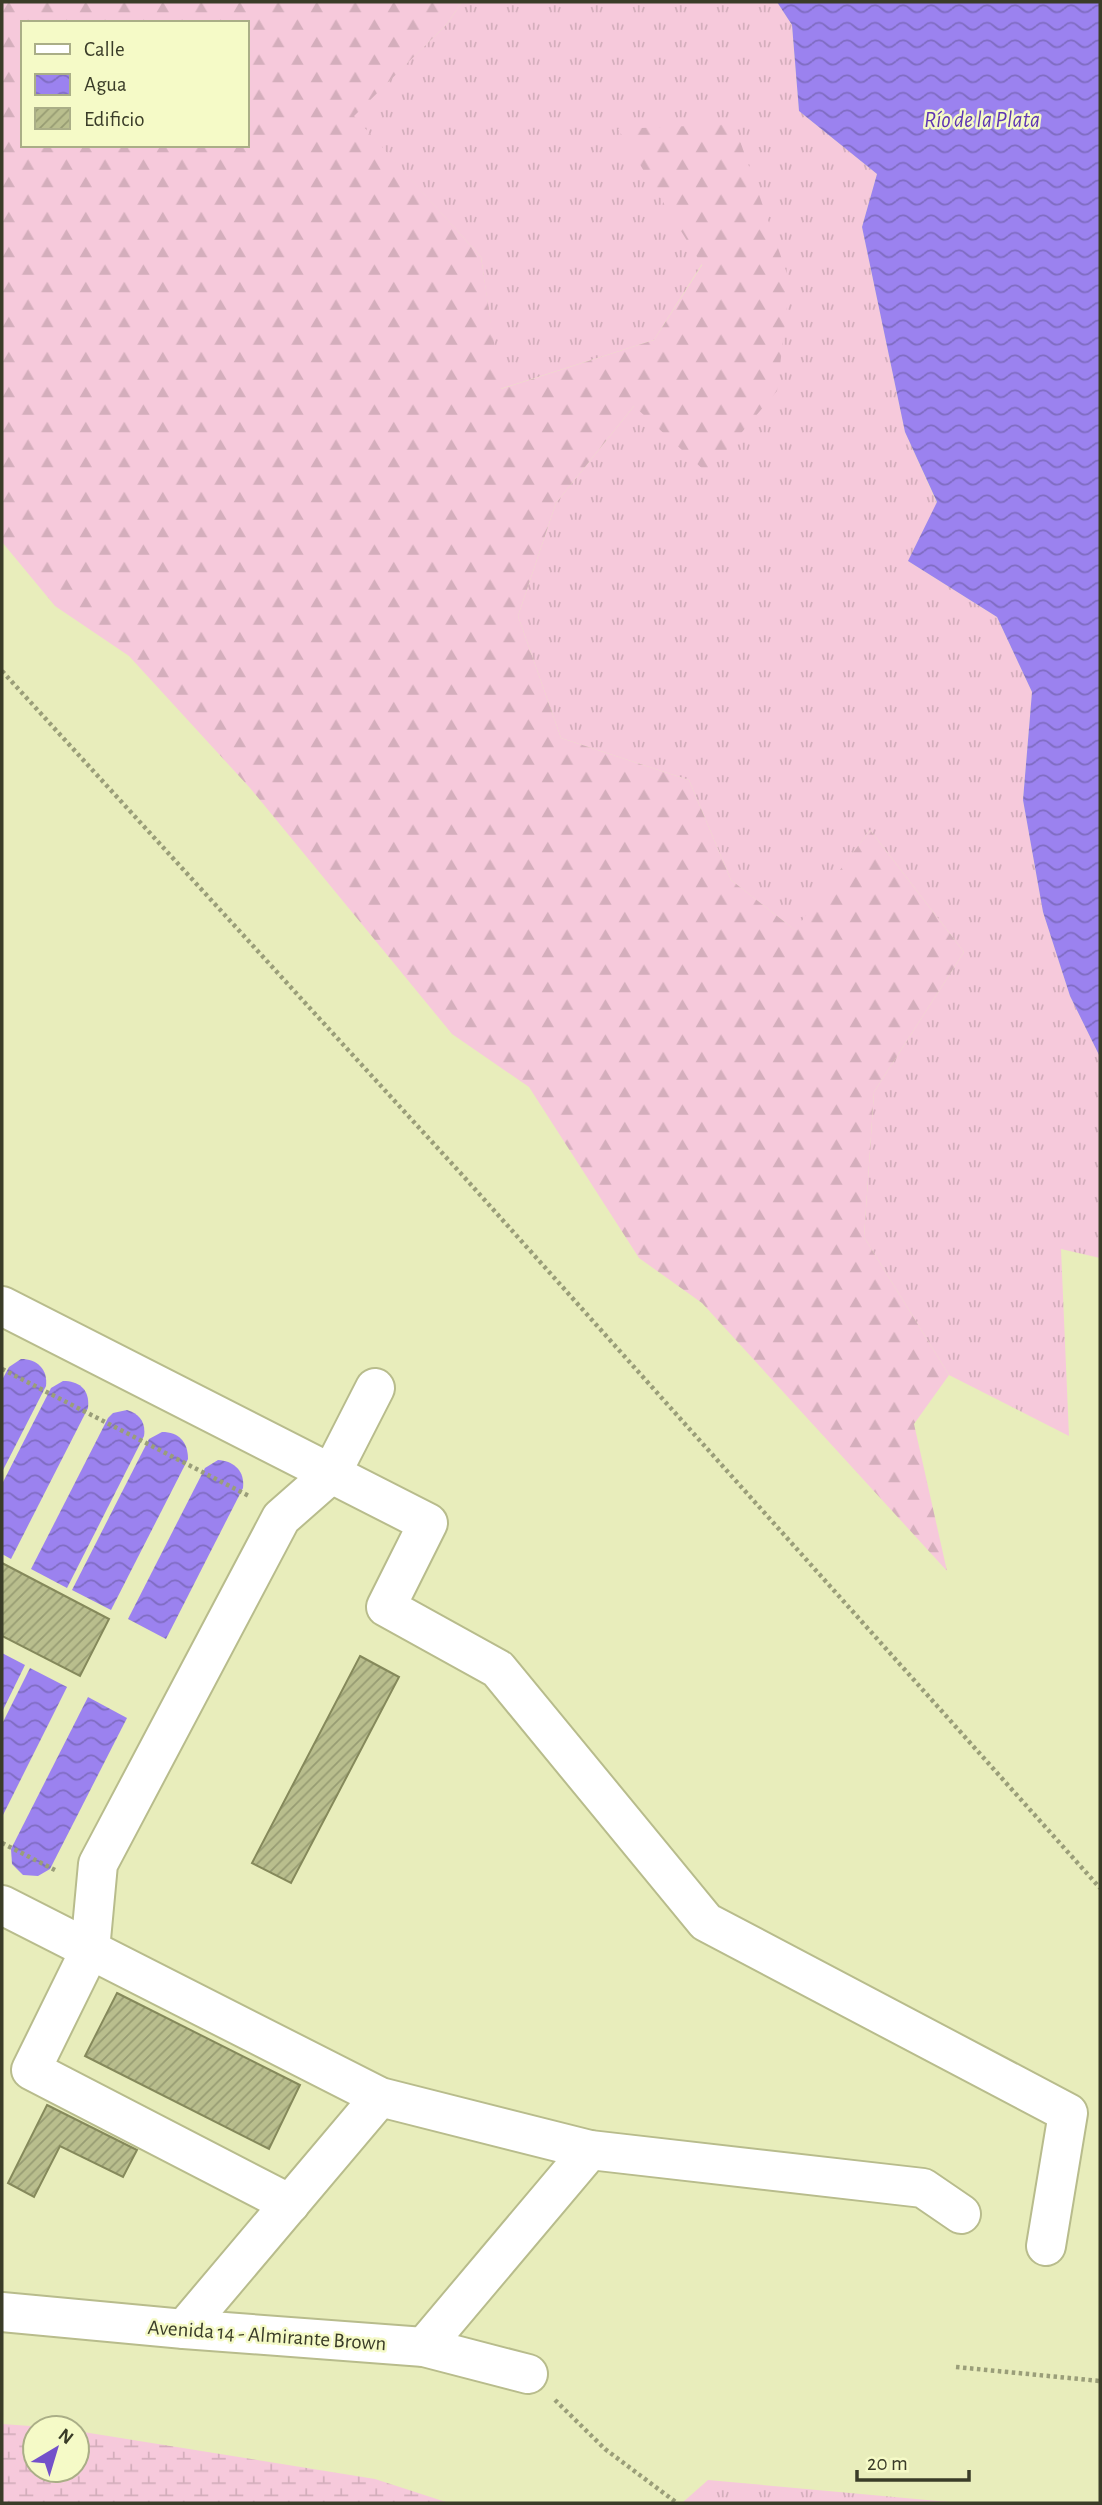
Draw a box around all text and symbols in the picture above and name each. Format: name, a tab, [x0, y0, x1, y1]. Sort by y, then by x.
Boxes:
legend	[21, 21, 248, 147]
text: Calle	[84, 39, 125, 60]
text: Agua	[84, 74, 127, 95]
text: Edificio	[84, 109, 145, 130]
water label: Río de la Plata	[924, 109, 1040, 132]
street label: Avenida 14 - Almirante Brown	[147, 2317, 387, 2354]
north arrow	[21, 2414, 91, 2484]
text: N	[54, 2425, 77, 2448]
scale bar	[857, 2438, 969, 2482]
text: 20 m	[867, 2453, 908, 2474]

